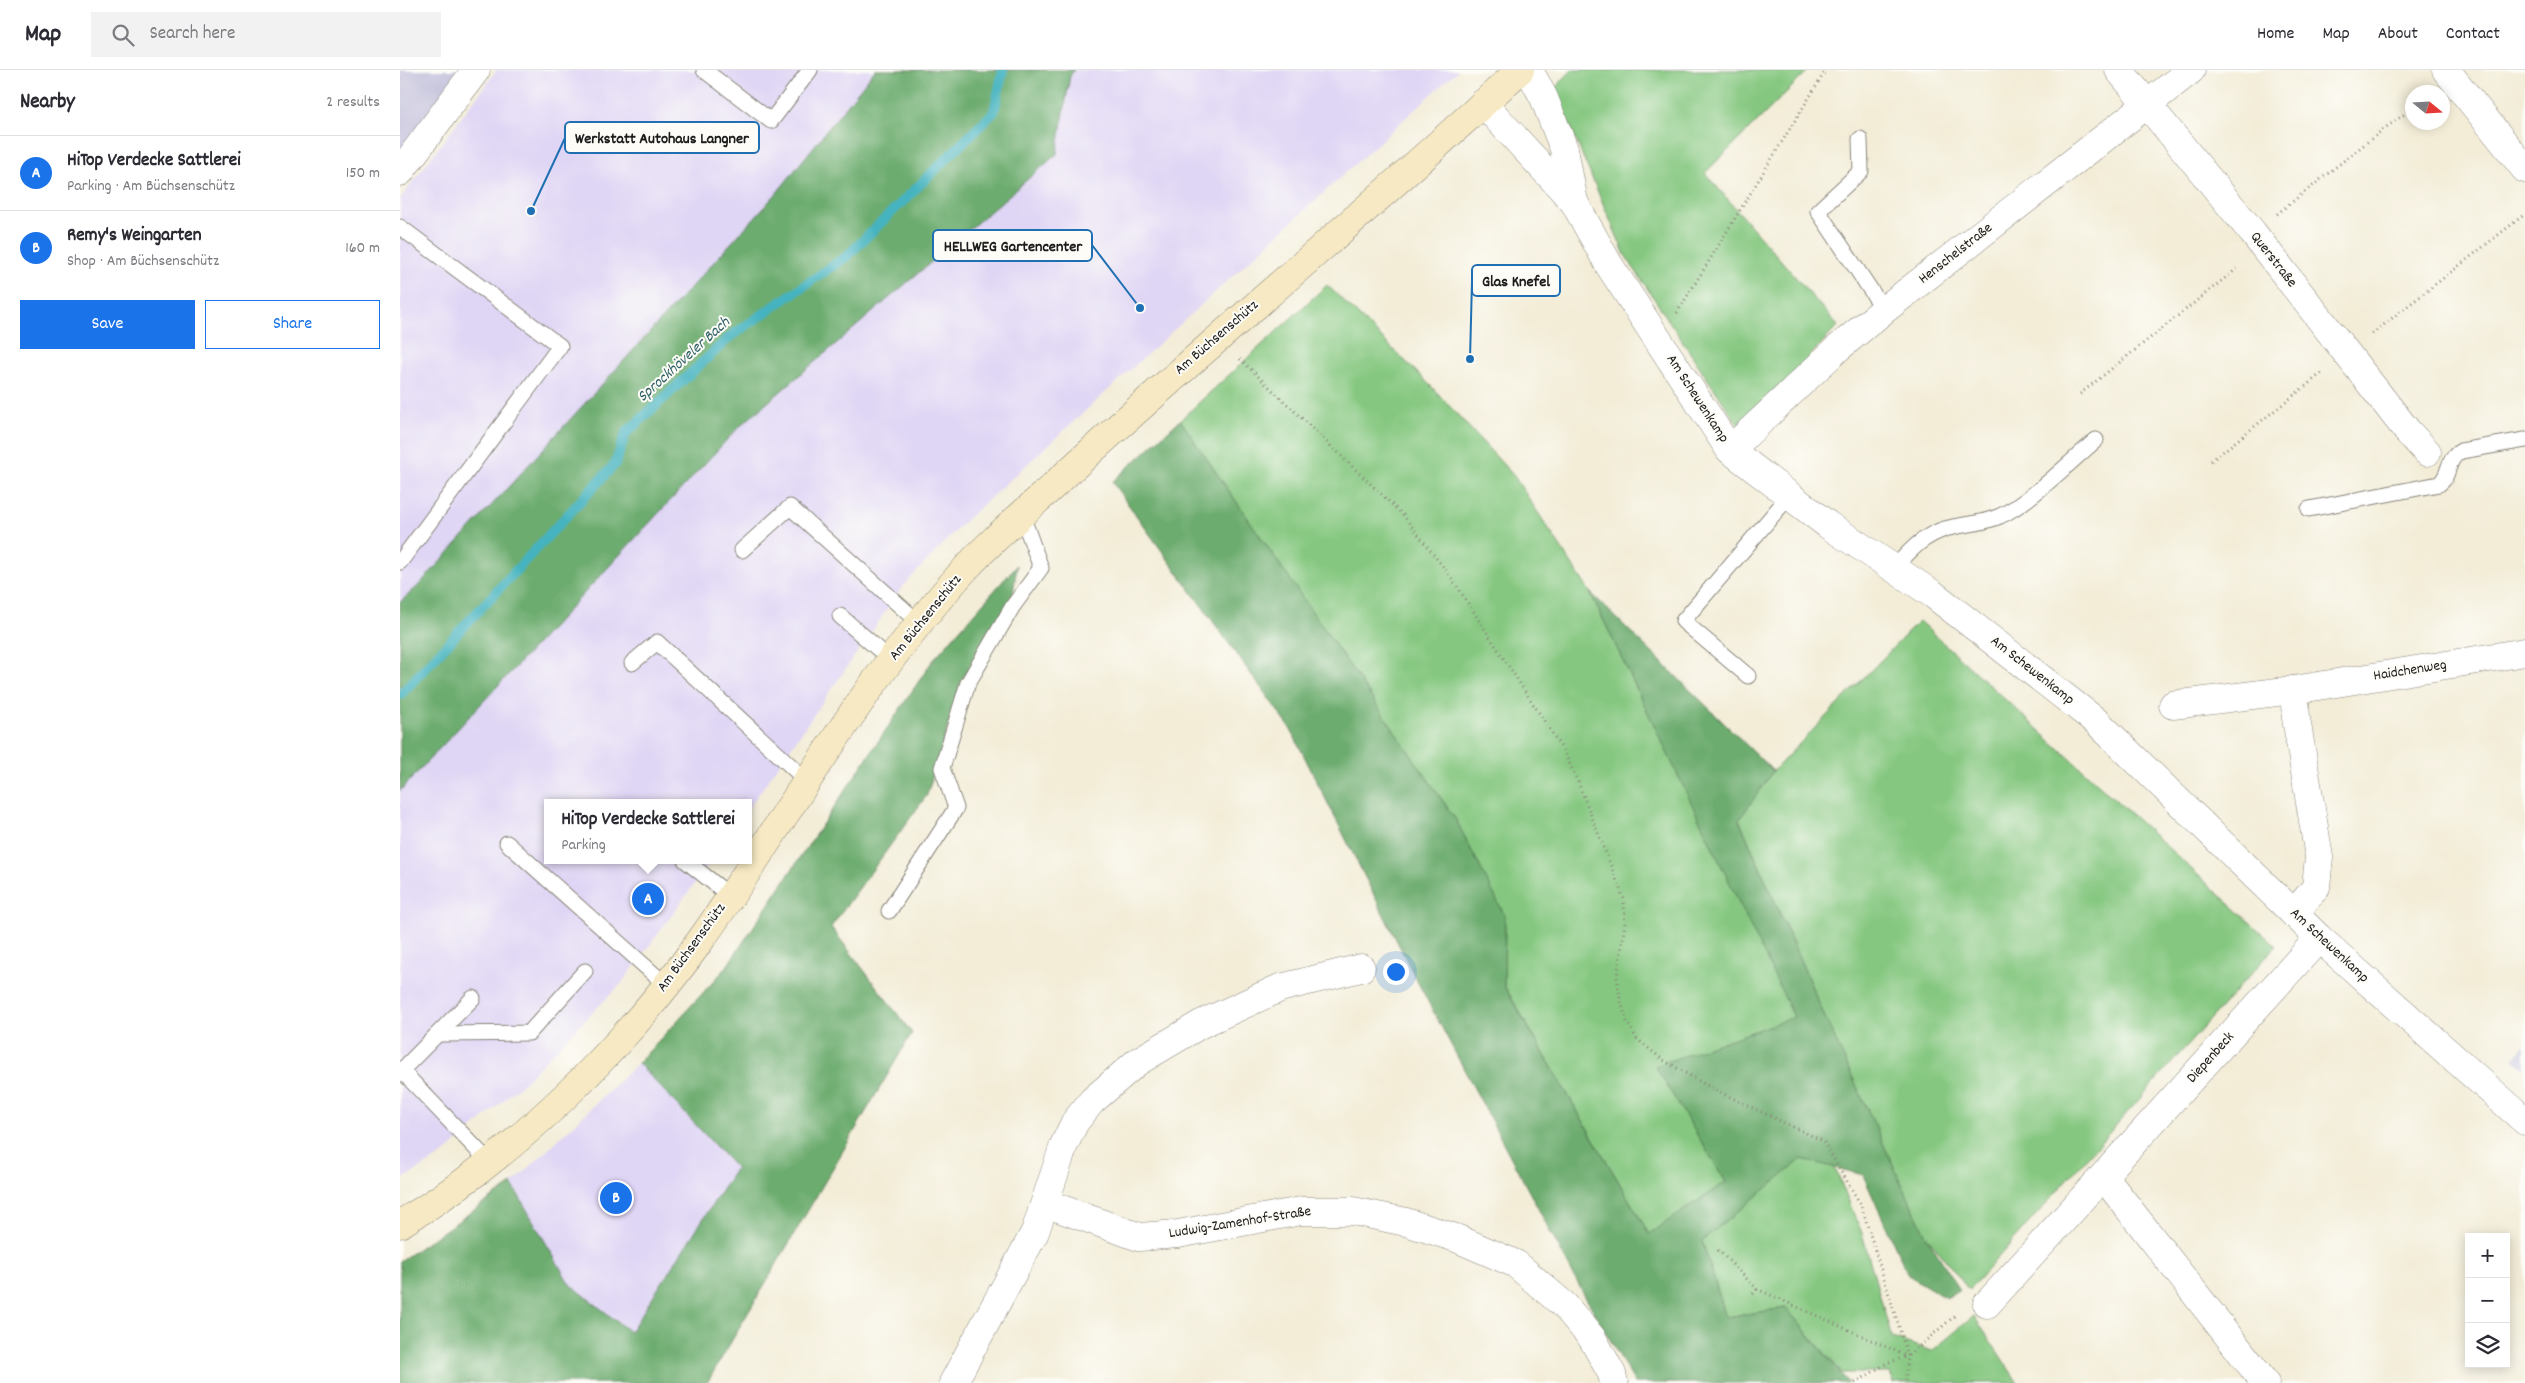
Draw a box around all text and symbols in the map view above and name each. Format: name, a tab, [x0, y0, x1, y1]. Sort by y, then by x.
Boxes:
search box	[91, 12, 441, 57]
text: Map	[25, 18, 61, 52]
icon: search	[109, 21, 137, 49]
text: Search here	[149, 21, 235, 48]
text: Home	[2257, 22, 2294, 47]
text: Map	[2322, 22, 2350, 47]
text: About	[2378, 22, 2418, 47]
text: Contact	[2446, 22, 2500, 47]
north arrow	[2405, 85, 2450, 130]
text: Nearby	[20, 88, 75, 118]
text: 2 results	[326, 91, 380, 114]
callout: Werkstatt Autohaus Langner	[565, 122, 759, 153]
text: Werkstatt Autohaus Langner	[575, 128, 750, 151]
text: HiTop Verdecke Sattlerei	[67, 148, 241, 175]
text: A	[32, 162, 40, 185]
text: 150 m	[346, 162, 380, 185]
text: Parking · Am Büchsenschütz	[67, 175, 235, 198]
street label: Henschelstraße	[1914, 218, 1998, 290]
text: Remy's Weingarten	[67, 223, 201, 250]
street label: Querstraße	[2244, 227, 2302, 293]
callout: HELLWEG Gartencenter	[933, 230, 1092, 261]
text: HELLWEG Gartencenter	[944, 236, 1083, 259]
text: B	[32, 237, 40, 260]
text: 160 m	[345, 237, 380, 260]
text: Shop · Am Büchsenschütz	[67, 250, 219, 273]
callout: Glas Knefel	[1472, 265, 1560, 296]
text: Glas Knefel	[1482, 271, 1550, 294]
street label: Am Büchsenschütz	[1170, 295, 1264, 381]
button: Save	[20, 300, 195, 349]
button: Share	[205, 300, 380, 349]
water label: Sprockhöveler Bach	[632, 312, 736, 408]
street label: Am Schewenkamp	[1660, 350, 1734, 448]
street label: Am Büchsenschütz	[884, 570, 968, 666]
street label: Am Schewenkamp	[1985, 631, 2079, 711]
street label: Haidchenweg	[2372, 654, 2448, 688]
popup	[544, 799, 752, 864]
text: HiTop Verdecke Sattlerei	[561, 807, 735, 834]
text: Parking	[561, 834, 606, 857]
pin: A	[632, 880, 664, 918]
street label: Am Büchsenschütz	[652, 899, 732, 997]
street label: Am Schewenkamp	[2284, 903, 2374, 989]
your location	[1383, 959, 1409, 985]
street label: Diepenbeck	[2182, 1027, 2240, 1089]
pin: B	[600, 1179, 632, 1217]
street label: Ludwig-Zamenhof-Straße	[1167, 1201, 1313, 1245]
map controls	[2465, 1233, 2510, 1368]
button: +	[2465, 1233, 2510, 1278]
button: −	[2465, 1278, 2510, 1323]
button: layers	[2465, 1323, 2510, 1368]

